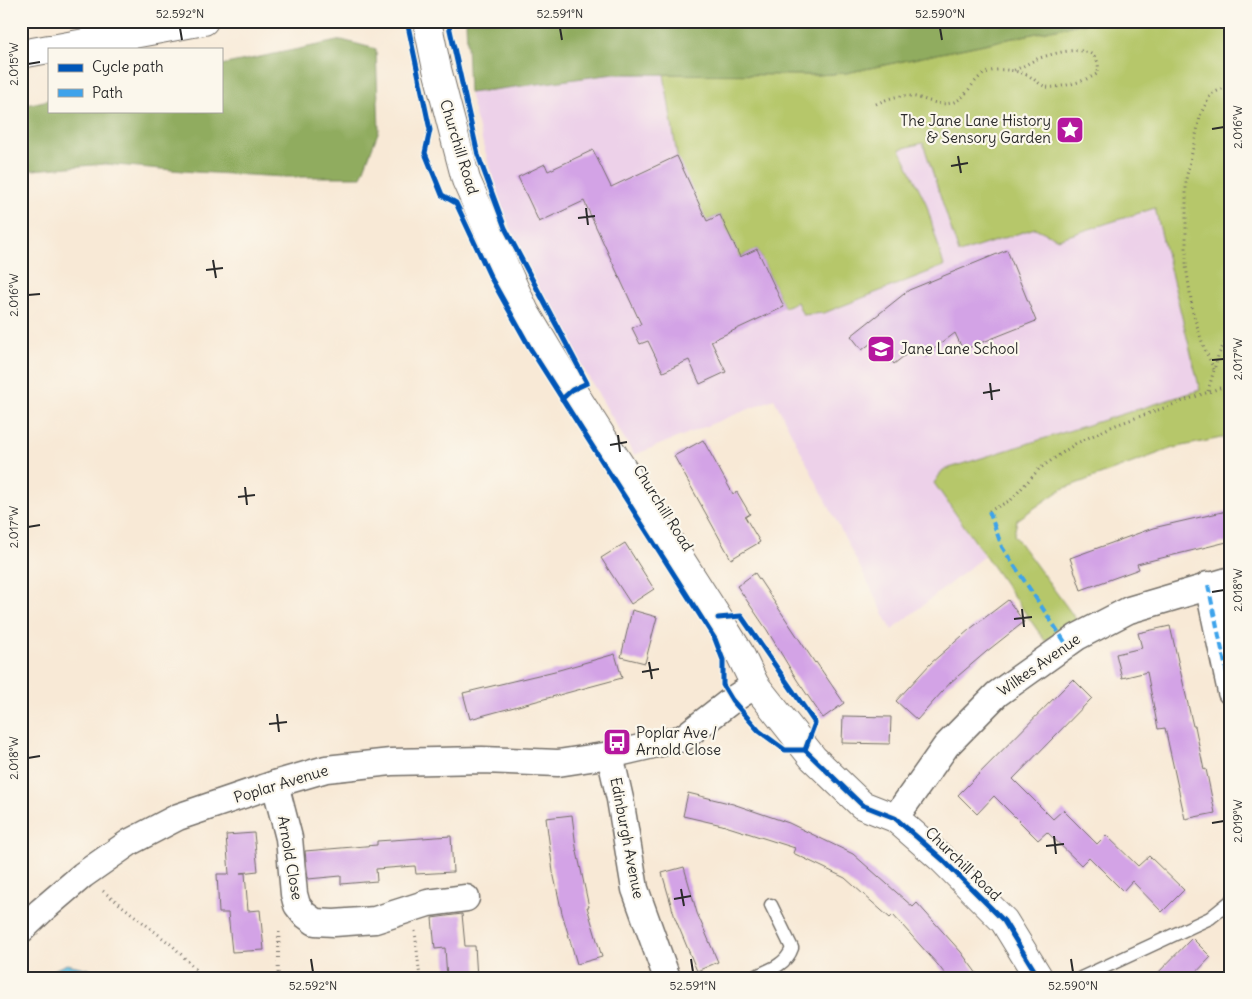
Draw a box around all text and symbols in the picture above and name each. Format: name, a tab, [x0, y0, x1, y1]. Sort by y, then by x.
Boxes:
text: 52.592°N	[156, 6, 204, 21]
text: 52.591°N	[537, 6, 583, 21]
text: 52.590°N	[915, 6, 965, 21]
text: 2.015°W	[6, 42, 21, 86]
legend	[48, 48, 222, 112]
text: Cycle path	[92, 57, 164, 76]
text: Path	[92, 83, 123, 102]
street label: Churchill Road	[436, 97, 483, 197]
text: 2.016°W	[1230, 105, 1245, 149]
place label: The Jane Lane History & Sensory Garden	[900, 111, 1051, 147]
place icon: The Jane Lane History & Sensory Garden	[1055, 115, 1085, 145]
text: 2.016°W	[6, 273, 21, 317]
school or university icon: Jane Lane School	[866, 334, 896, 364]
text: 2.017°W	[1230, 338, 1245, 380]
place label: Jane Lane School	[900, 339, 1018, 358]
street label: Churchill Road	[629, 461, 698, 555]
text: 2.017°W	[6, 506, 21, 548]
text: 2.018°W	[1230, 568, 1245, 612]
street label: Wilkes Avenue	[994, 629, 1084, 700]
place label: Poplar Ave / Arnold Close	[636, 723, 721, 759]
bus stop icon: Poplar Ave / Arnold Close	[602, 727, 632, 757]
text: 2.018°W	[6, 736, 21, 780]
street label: Poplar Avenue	[231, 760, 330, 807]
street label: Edinburgh Avenue	[606, 776, 649, 900]
text: 2.019°W	[1230, 799, 1245, 843]
street label: Arnold Close	[274, 814, 307, 902]
street label: Churchill Road	[921, 823, 1005, 905]
text: 52.592°N	[289, 978, 337, 993]
text: 52.591°N	[670, 978, 716, 993]
text: 52.590°N	[1048, 978, 1098, 993]

